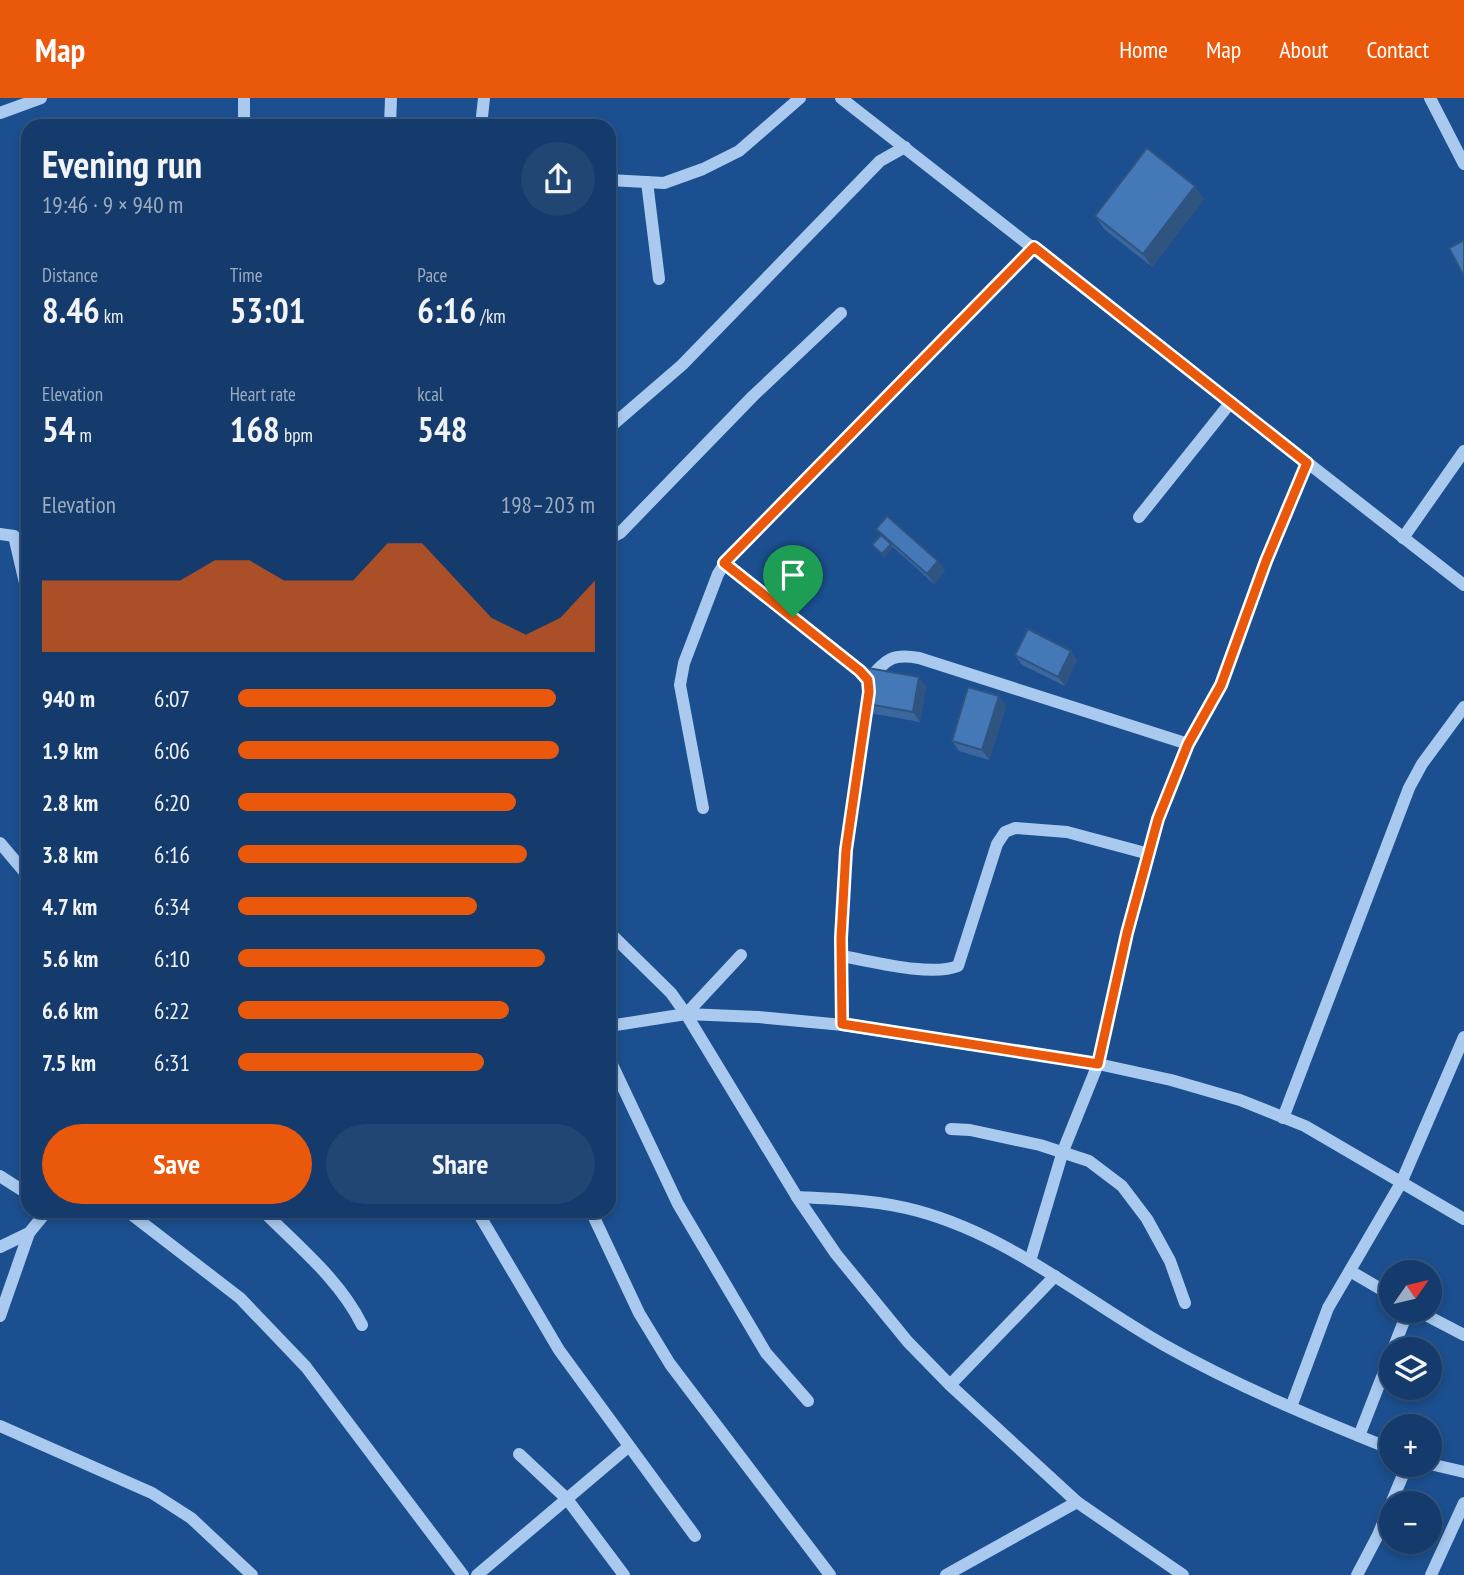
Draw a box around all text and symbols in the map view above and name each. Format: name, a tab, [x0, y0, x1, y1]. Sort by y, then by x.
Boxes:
text: Map	[35, 28, 85, 71]
text: Home	[1119, 34, 1168, 65]
text: Map	[1206, 34, 1241, 65]
text: About	[1279, 34, 1328, 65]
text: Contact	[1366, 34, 1429, 65]
text: Evening run	[42, 139, 202, 188]
button: share	[521, 142, 595, 216]
text: 19:46 · 9 × 940 m	[42, 190, 183, 219]
text: Distance	[42, 263, 98, 287]
text: Time	[230, 263, 263, 287]
text: Pace	[417, 263, 447, 287]
text: 8.46	[42, 287, 100, 333]
text: 53:01	[230, 287, 305, 333]
text: 6:16	[417, 287, 476, 333]
text: km	[100, 304, 123, 328]
text: /km	[476, 304, 506, 328]
text: Elevation	[42, 382, 103, 406]
text: Heart rate	[230, 382, 296, 406]
text: kcal	[417, 382, 443, 406]
text: 54	[42, 406, 75, 452]
text: 168	[230, 406, 280, 452]
text: 548	[417, 406, 468, 452]
text: m	[75, 423, 92, 447]
text: bpm	[280, 423, 313, 447]
text: Elevation	[42, 490, 116, 519]
text: 198–203 m	[501, 490, 595, 519]
pin	[763, 545, 823, 617]
icon: arrive	[774, 556, 812, 594]
text: 940 m	[42, 684, 95, 713]
text: 6:07	[154, 684, 190, 713]
text: 1.9 km	[42, 736, 98, 765]
text: 6:06	[154, 736, 190, 765]
text: 2.8 km	[42, 788, 98, 817]
text: 6:20	[154, 788, 190, 817]
text: 3.8 km	[42, 840, 98, 869]
text: 6:16	[154, 840, 190, 869]
text: 4.7 km	[42, 892, 97, 921]
text: 6:34	[154, 892, 190, 921]
text: 5.6 km	[42, 944, 98, 973]
text: 6:10	[154, 944, 190, 973]
text: 6.6 km	[42, 996, 98, 1025]
text: 6:22	[154, 996, 190, 1025]
text: 7.5 km	[42, 1048, 96, 1077]
text: 6:31	[154, 1048, 190, 1077]
button: Save	[42, 1124, 312, 1204]
button: Share	[326, 1124, 595, 1204]
north arrow	[1379, 1260, 1442, 1323]
map controls	[1379, 1260, 1442, 1554]
button: layers	[1379, 1337, 1442, 1400]
button: +	[1379, 1414, 1442, 1477]
button: −	[1379, 1491, 1442, 1554]

